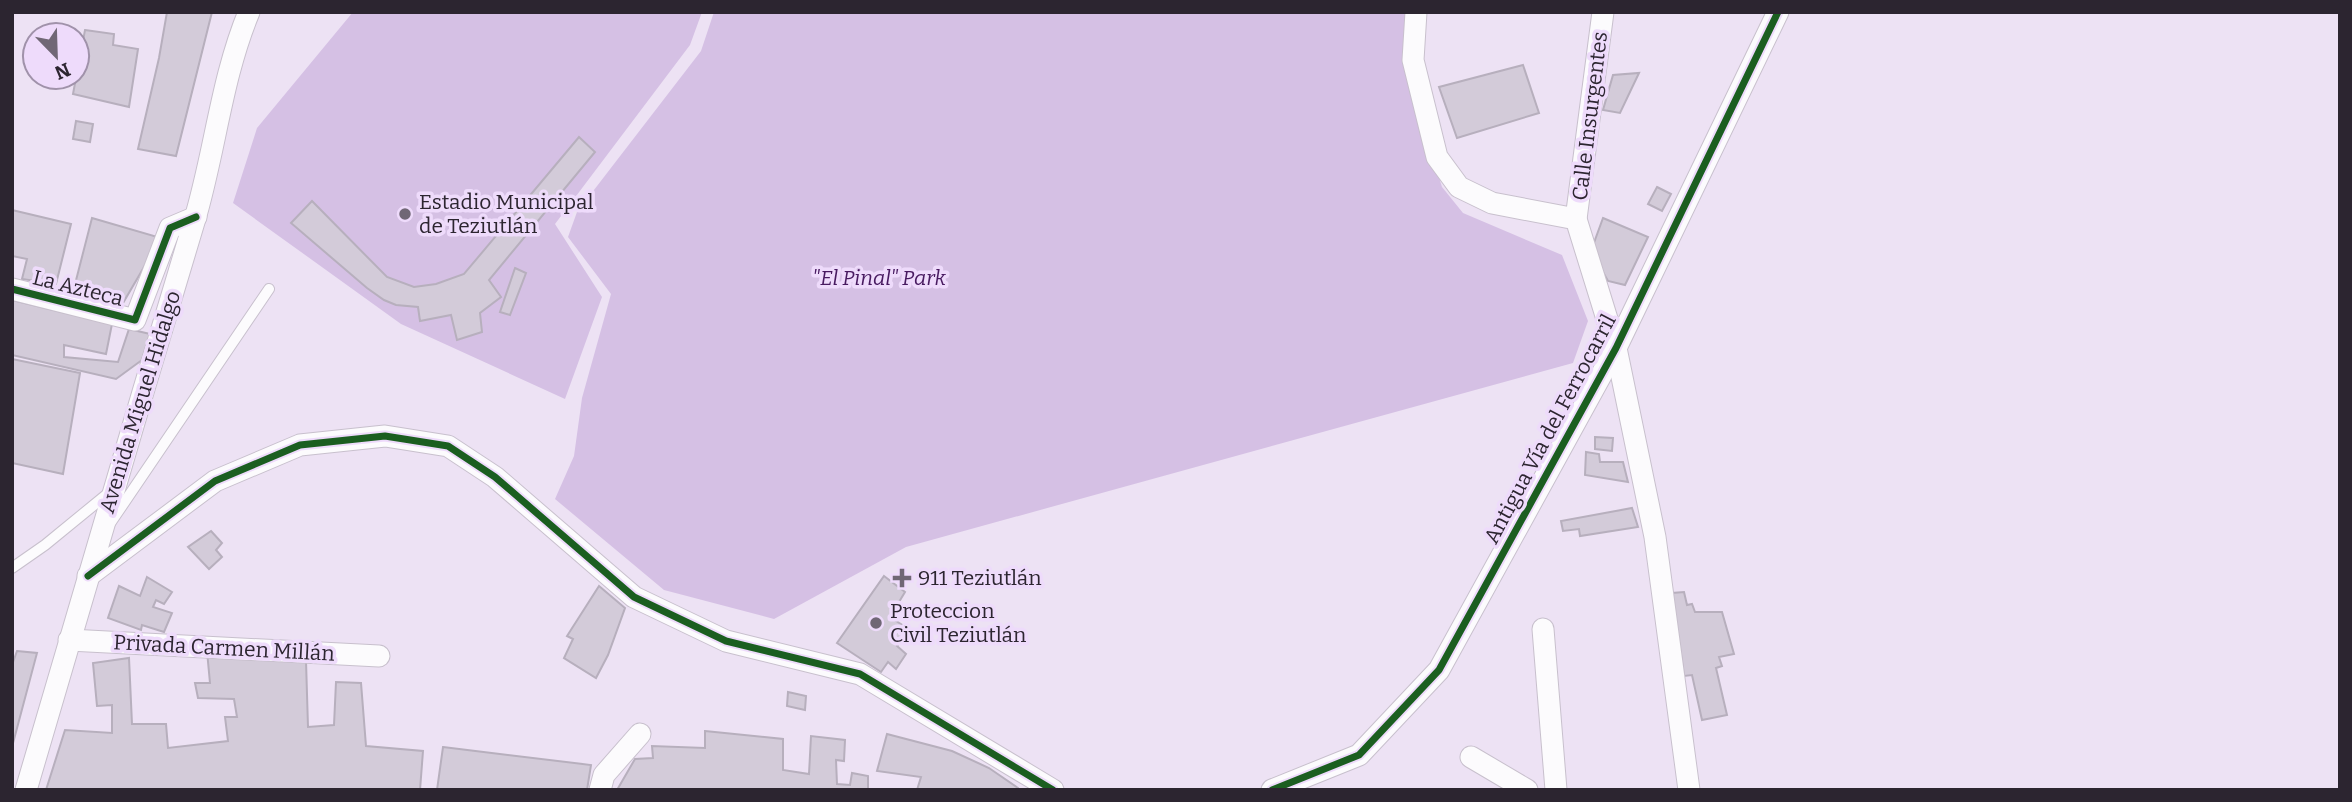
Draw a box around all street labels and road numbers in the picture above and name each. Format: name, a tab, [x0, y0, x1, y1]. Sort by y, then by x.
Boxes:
street label: Calle Insurgentes	[1567, 30, 1613, 202]
street label: La Azteca	[30, 264, 126, 312]
street label: Avenida Miguel Hidalgo	[94, 288, 186, 516]
street label: Antigua Vía del Ferrocarril	[1478, 310, 1622, 548]
street label: Privada Carmen Millán	[113, 629, 335, 667]

